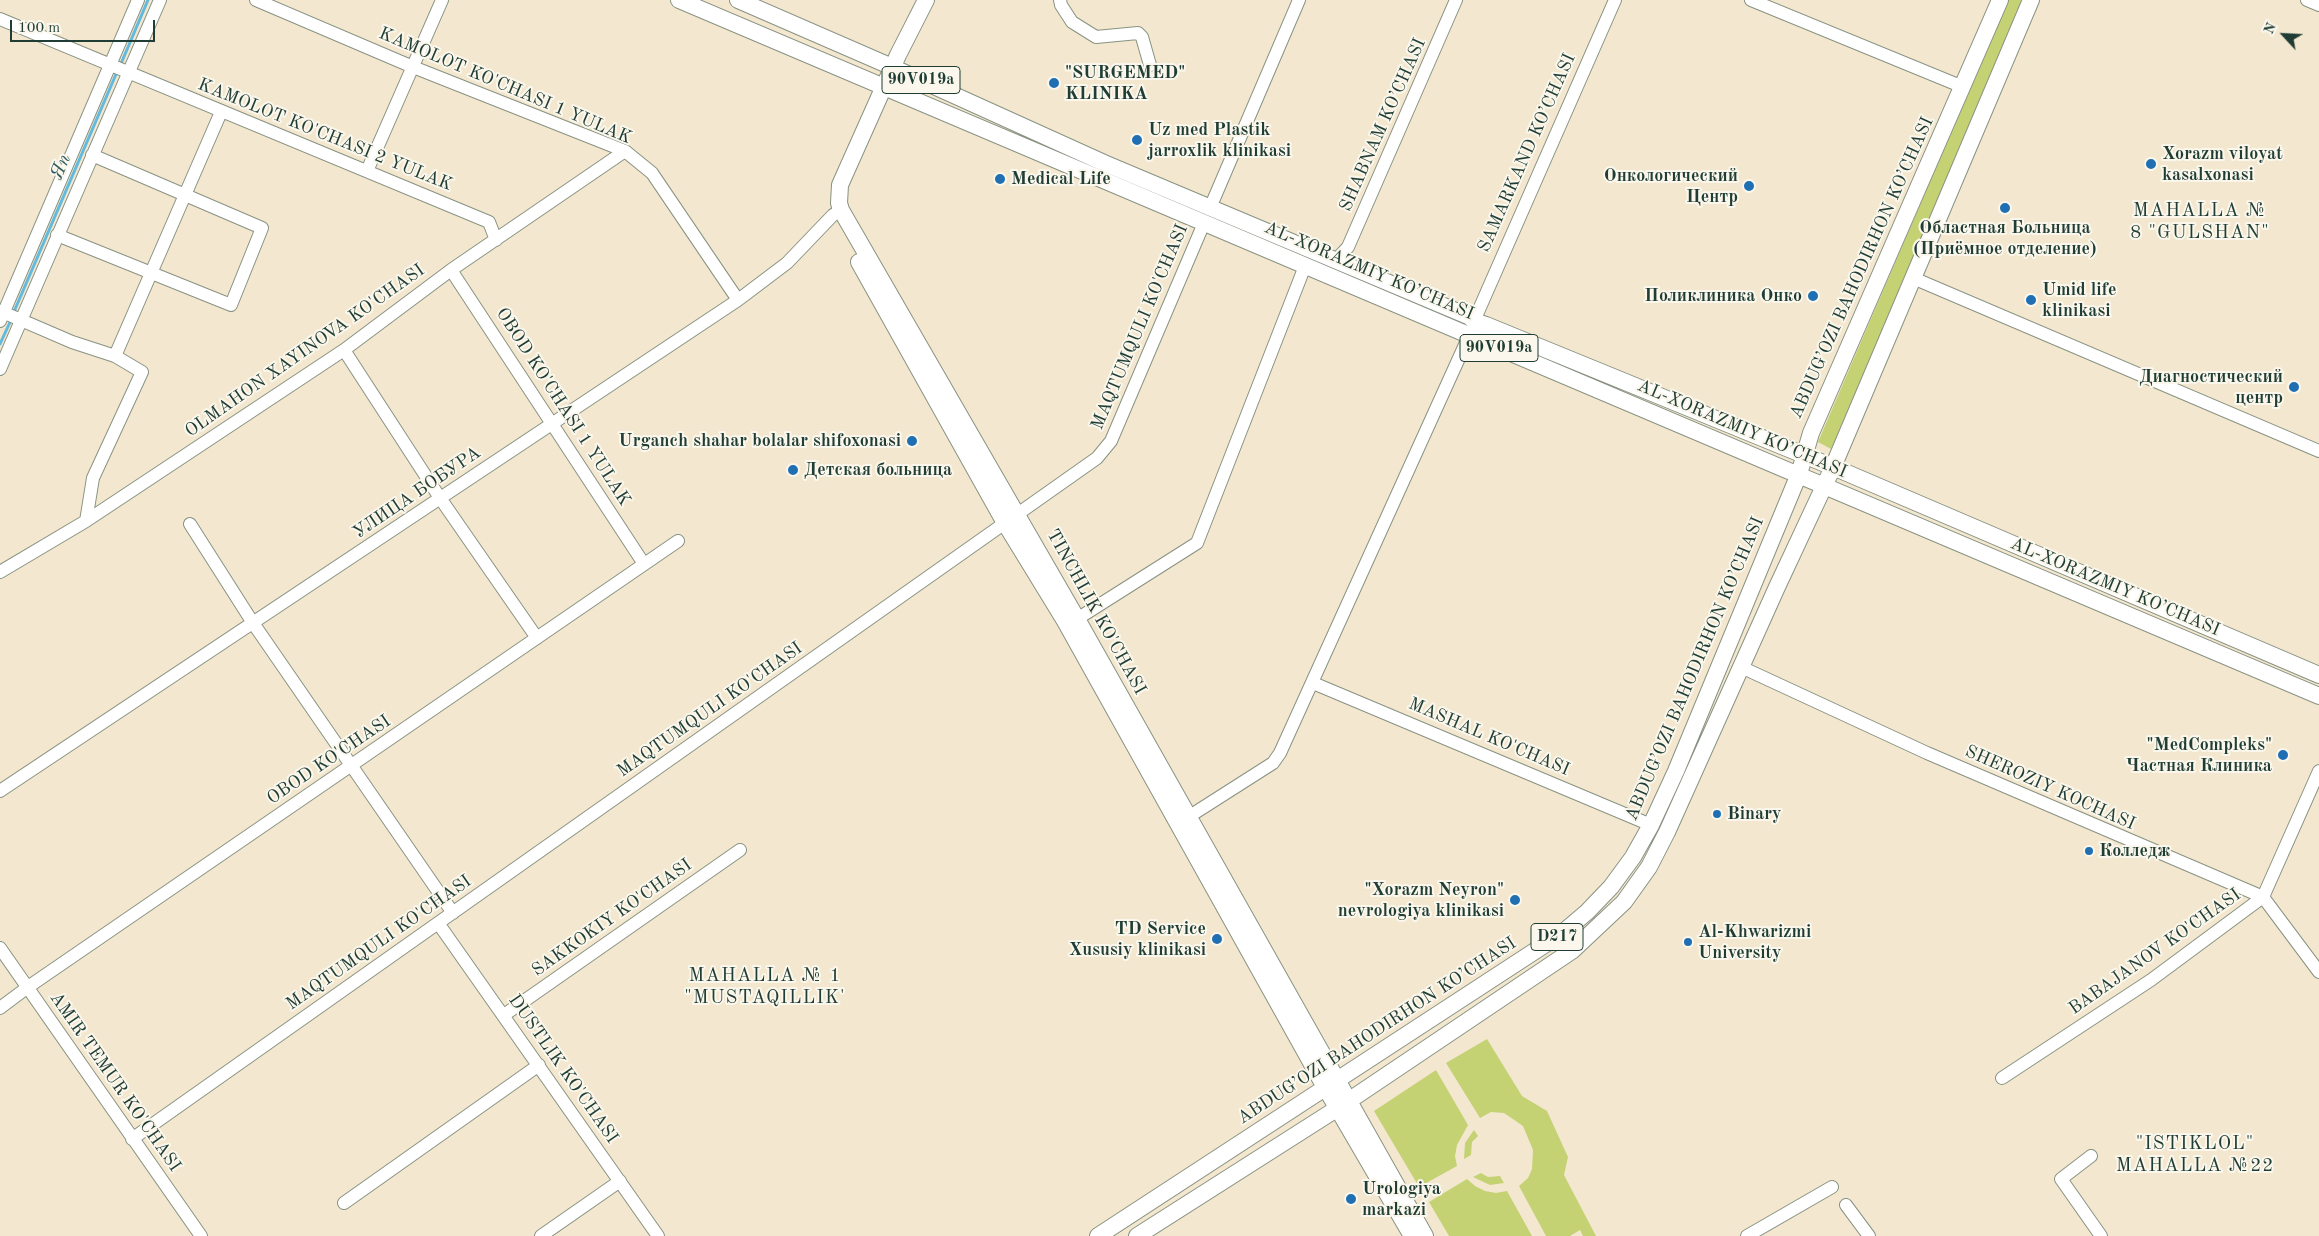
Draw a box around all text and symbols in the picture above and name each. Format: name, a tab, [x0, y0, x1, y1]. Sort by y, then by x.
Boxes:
scale bar	[12, 10, 158, 42]
north arrow	[2259, 10, 2309, 60]
text: 100 m	[18, 21, 60, 36]
text: N	[2262, 21, 2279, 36]
street label: KAMOLOT KO'CHASI 1 YULAK	[375, 23, 635, 149]
street label: SHABNAM KO’CHASI	[1335, 35, 1431, 215]
street label: SAMARKAND KO’CHASI	[1473, 50, 1581, 256]
place label: "SURGEMED" KLINIKA	[1065, 62, 1185, 104]
road number: 90V019a	[882, 66, 960, 94]
street label: KAMOLOT KO'CHASI 2 YULAK	[195, 74, 455, 196]
marker: "SURGEMED" KLINIKA	[1047, 76, 1061, 90]
street label: ABDUG’OZI BAHODIRHON KO’CHASI	[1785, 114, 1939, 422]
place label: Uz med Plastik jarroxlik klinikasi	[1148, 119, 1291, 162]
marker: Uz med Plastik jarroxlik klinikasi	[1130, 133, 1144, 147]
place label: Xorazm viloyat kasalxonasi	[2162, 143, 2283, 186]
water label: Яп	[46, 151, 76, 183]
marker: Xorazm viloyat kasalxonasi	[2144, 157, 2158, 171]
place label: Онкологический Центр	[1604, 165, 1738, 208]
place label: Medical Life	[1011, 168, 1111, 190]
marker: Medical Life	[993, 172, 1007, 186]
marker: Онкологический Центр	[1742, 179, 1756, 193]
district label: MAHALLA № 8 "GULSHAN"	[2129, 200, 2271, 244]
marker: Областная Больница (Приёмное отделение)	[1998, 201, 2012, 215]
street label: AL-XORAZMIY KO’CHASI	[1261, 217, 1477, 325]
place label: Областная Больница (Приёмное отделение)	[1913, 217, 2097, 260]
street label: MAQTUMQULI KO'CHASI	[1087, 221, 1193, 433]
street label: OLMAHON XAYINOVA KO'CHASI	[181, 260, 429, 442]
place label: Umid life klinikasi	[2042, 279, 2116, 322]
place label: Поликлиника Онко	[1644, 285, 1802, 307]
marker: Поликлиника Онко	[1806, 289, 1820, 303]
marker: Umid life klinikasi	[2024, 293, 2038, 307]
street label: OBOD KO'CHASI 1 YULAK	[491, 304, 635, 510]
road number: 90V019a	[1460, 334, 1538, 362]
place label: Диагностический центр	[2139, 366, 2283, 408]
street label: AL-XORAZMIY KO’CHASI	[1634, 375, 1850, 483]
marker: Диагностический центр	[2287, 380, 2301, 394]
place label: Urganch shahar bolalar shifoxonasi	[618, 430, 901, 452]
marker: Urganch shahar bolalar shifoxonasi	[905, 434, 919, 448]
street label: УЛИЦА БОБУРА	[349, 442, 485, 544]
place label: Детская больница	[804, 459, 952, 481]
marker: Детская больница	[786, 463, 800, 477]
street label: ABDUG’OZI BAHODIRHON KO’CHASI	[1621, 514, 1769, 824]
street label: TINCHLIK KO'CHASI	[1041, 525, 1151, 699]
street label: AL-XORAZMIY KO’CHASI	[2007, 533, 2223, 641]
street label: MAQTUMQULI KO'CHASI	[613, 638, 807, 782]
street label: MASHAL KO'CHASI	[1405, 693, 1573, 781]
street label: OBOD KO'CHASI	[263, 711, 395, 809]
place label: "MedCompleks" Частная Клиника	[2126, 734, 2272, 776]
street label: SHEROZIY KOCHASI	[1962, 741, 2138, 835]
marker: "MedCompleks" Частная Клиника	[2276, 748, 2290, 762]
place label: Binary	[1727, 803, 1782, 825]
marker: Binary	[1711, 808, 1723, 820]
place label: Колледж	[2099, 840, 2170, 862]
marker: Колледж	[2083, 845, 2095, 857]
street label: SAKKOKIY KO'CHASI	[528, 855, 696, 981]
street label: MAQTUMQULI KO'CHASI	[282, 871, 476, 1015]
place label: "Xorazm Neyron" nevrologiya klinikasi	[1338, 879, 1504, 922]
street label: BABAJANOV KO'CHASI	[2065, 884, 2245, 1020]
marker: "Xorazm Neyron" nevrologiya klinikasi	[1508, 893, 1522, 907]
place label: TD Service Xususiy klinikasi	[1069, 918, 1206, 961]
place label: Al-Khwarizmi University	[1698, 921, 1811, 964]
road number: D217	[1531, 924, 1583, 950]
marker: TD Service Xususiy klinikasi	[1210, 932, 1224, 946]
street label: ABDUG’OZI BAHODIRHON KO’CHASI	[1234, 933, 1520, 1129]
marker: Al-Khwarizmi University	[1682, 936, 1694, 948]
district label: MAHALLA № 1 "MUSTAQILLIK'	[683, 965, 847, 1009]
street label: AMIR TEMUR KO'CHASI	[45, 988, 185, 1176]
street label: DUSTLIK KO'CHASI	[503, 990, 623, 1148]
district label: "ISTIKLOL" MAHALLA №22	[2114, 1133, 2276, 1177]
place label: Urologiya markazi	[1362, 1178, 1441, 1220]
marker: Urologiya markazi	[1344, 1192, 1358, 1206]

